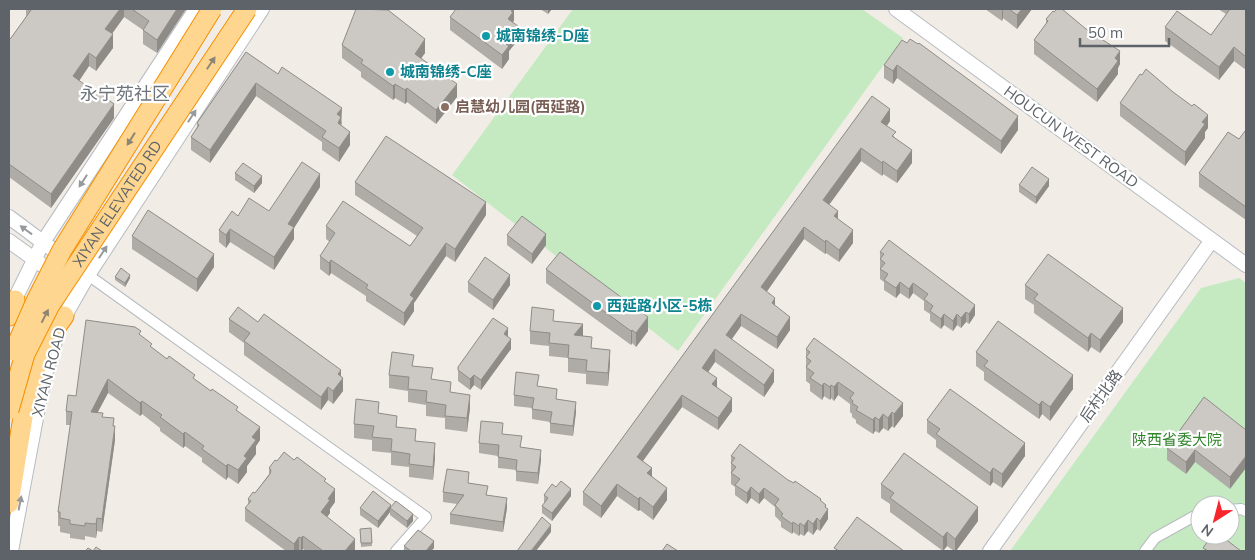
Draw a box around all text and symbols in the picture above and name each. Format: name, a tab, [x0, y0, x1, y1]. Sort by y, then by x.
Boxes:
scale bar	[1080, 15, 1169, 47]
text: 50 m	[1088, 23, 1123, 42]
place label: 城南锦绣-D座	[496, 26, 589, 45]
marker: 城南锦绣-D座	[480, 30, 492, 42]
one-way arrow	[206, 56, 216, 70]
place label: 城南锦绣-C座	[400, 62, 492, 81]
marker: 城南锦绣-C座	[384, 66, 396, 78]
street label: HOUCUN WEST ROAD	[1000, 81, 1142, 192]
district label: 永宁苑社区	[80, 82, 170, 105]
place label: 启慧幼儿园(西延路)	[455, 97, 586, 116]
marker: 启慧幼儿园(西延路)	[439, 101, 451, 113]
one-way arrow	[187, 110, 197, 123]
one-way arrow	[126, 133, 135, 146]
street label: XIYAN ELEVATED RD	[68, 137, 166, 270]
one-way arrow	[78, 175, 88, 188]
one-way arrow	[19, 225, 33, 235]
one-way arrow	[98, 246, 108, 259]
place label: 西延路小区-5栋	[607, 296, 713, 315]
marker: 西延路小区-5栋	[591, 300, 603, 312]
one-way arrow	[41, 309, 49, 323]
street label: XIYAN ROAD	[27, 325, 70, 419]
street label: 后村北路	[1075, 366, 1126, 426]
park label: 陕西省委大院	[1132, 430, 1222, 449]
north arrow	[1190, 495, 1240, 545]
one-way arrow	[16, 496, 24, 511]
text: N	[1198, 520, 1217, 541]

